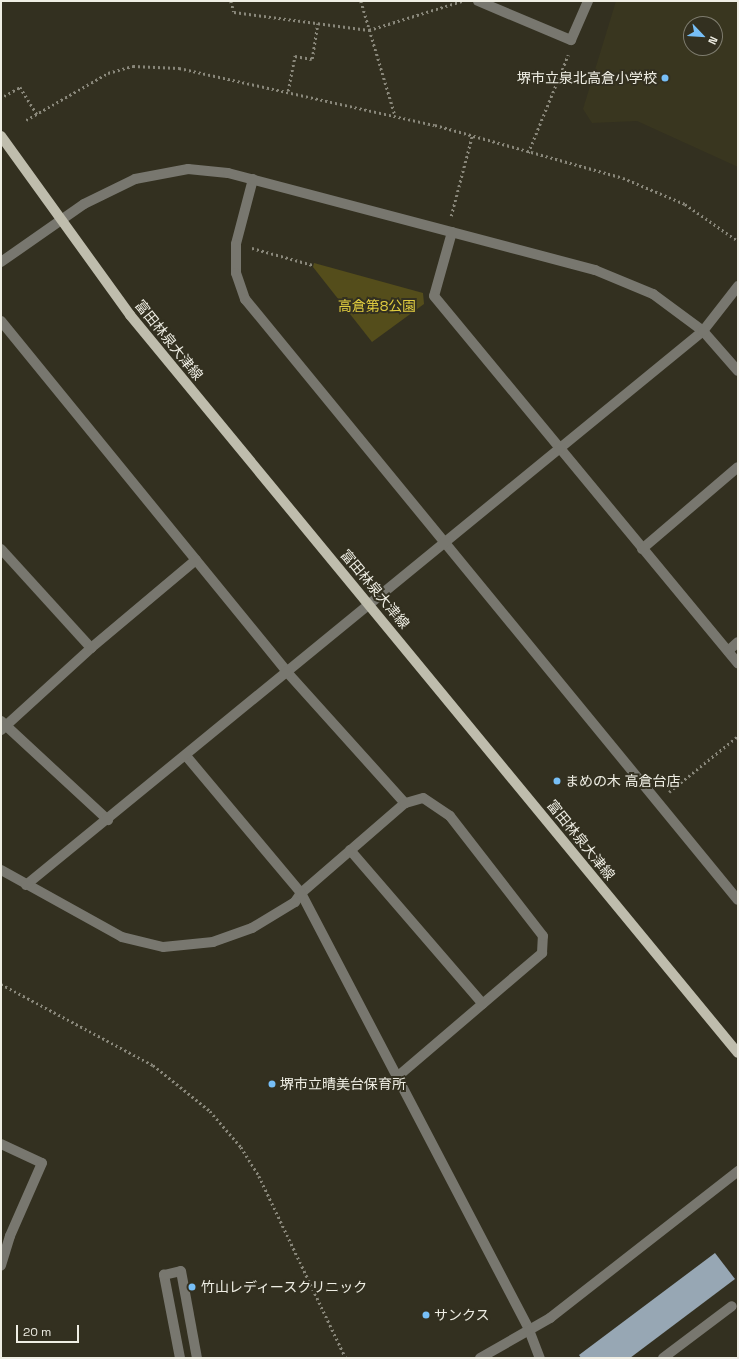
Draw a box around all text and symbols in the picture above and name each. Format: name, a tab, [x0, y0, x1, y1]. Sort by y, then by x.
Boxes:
north arrow	[683, 16, 723, 56]
text: N	[705, 34, 721, 47]
place label: 堺市立泉北高倉小学校	[517, 70, 657, 86]
marker: 堺市立泉北高倉小学校	[660, 73, 670, 83]
street label: 富田林泉大津線	[132, 297, 206, 383]
park label: 高倉第8公園	[338, 298, 416, 314]
street label: 富田林泉大津線	[337, 546, 413, 632]
place label: まめの木 高倉台店	[565, 773, 681, 789]
marker: まめの木 高倉台店	[552, 776, 562, 786]
street label: 富田林泉大津線	[544, 797, 618, 883]
place label: 堺市立晴美台保育所	[280, 1076, 406, 1092]
marker: 堺市立晴美台保育所	[267, 1079, 277, 1089]
place label: 竹山レディースクリニック	[201, 1279, 369, 1295]
marker: 竹山レディースクリニック	[186, 1281, 198, 1293]
place label: サンクス	[434, 1307, 490, 1323]
marker: サンクス	[421, 1310, 431, 1320]
scale bar	[18, 1317, 81, 1343]
text: 20 m	[23, 1324, 51, 1340]

